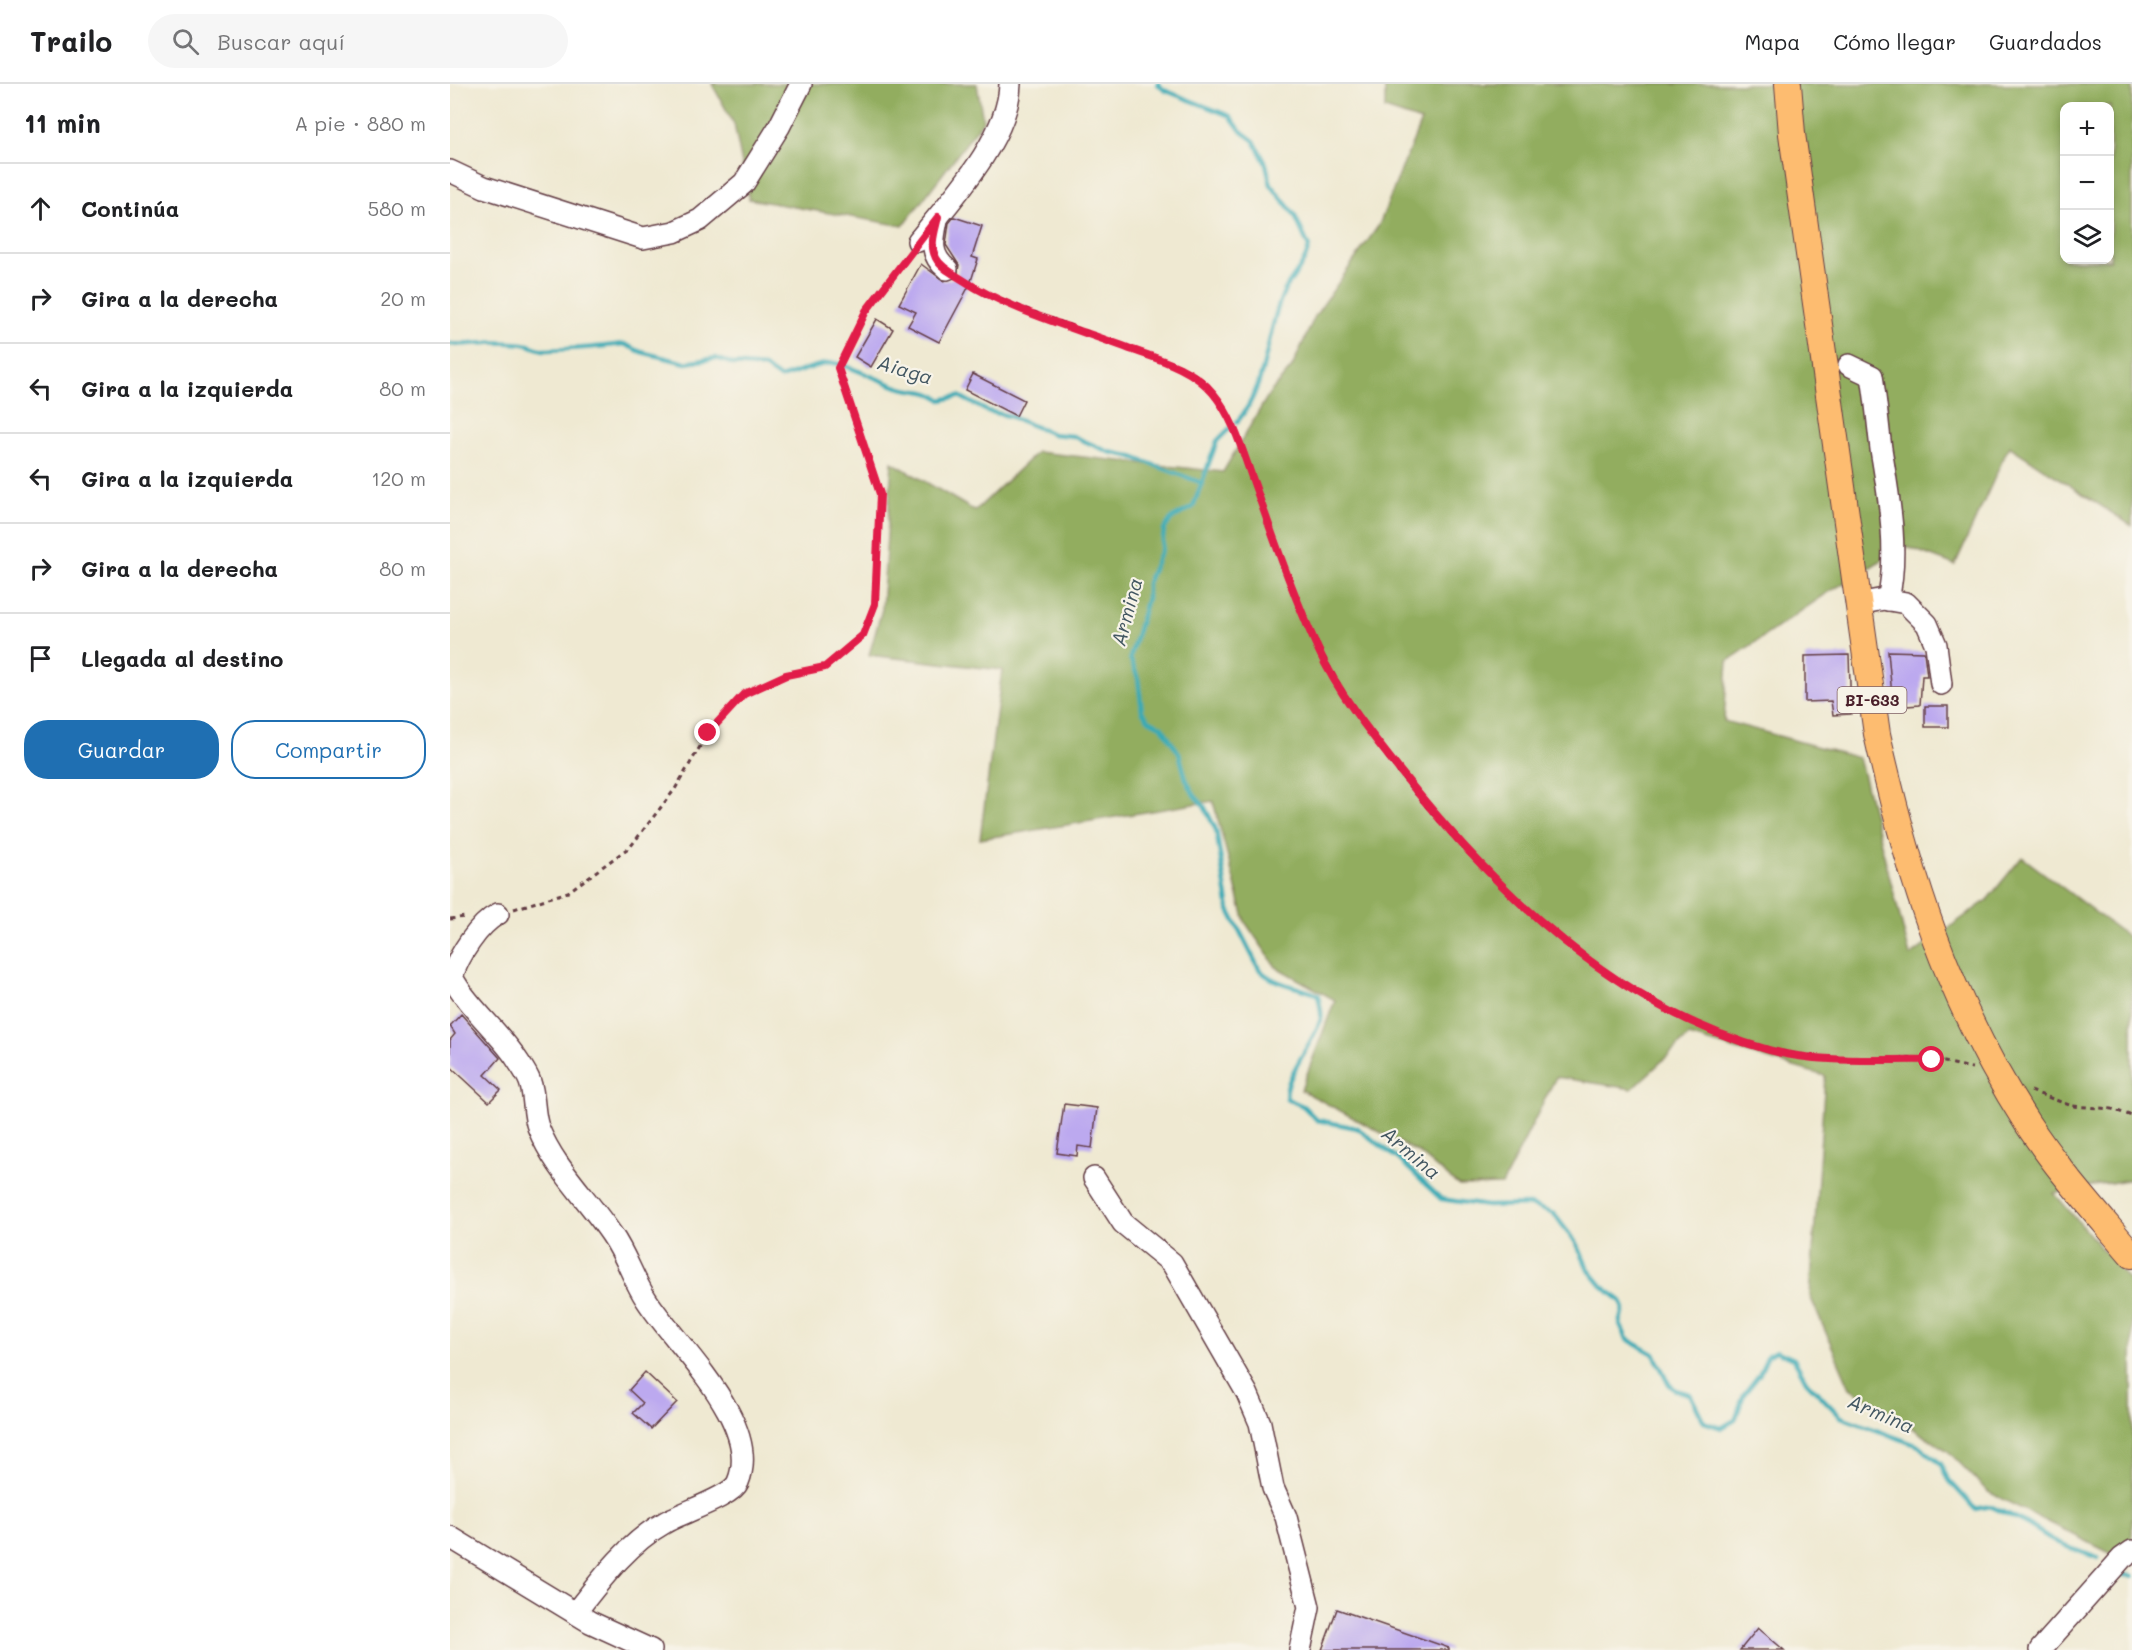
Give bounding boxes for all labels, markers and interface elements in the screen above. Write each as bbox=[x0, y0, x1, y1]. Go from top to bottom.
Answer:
search box bbox=[148, 14, 568, 68]
text: Trailo bbox=[30, 23, 112, 59]
icon: search bbox=[169, 25, 202, 58]
text: Buscar aquí bbox=[217, 27, 345, 56]
text: Mapa bbox=[1744, 28, 1800, 55]
text: Cómo llegar bbox=[1833, 28, 1956, 55]
text: Guardados bbox=[1989, 28, 2102, 55]
map controls bbox=[2060, 102, 2114, 264]
button: + bbox=[2060, 102, 2114, 156]
text: 11 min bbox=[24, 106, 101, 140]
text: A pie · 880 m bbox=[295, 110, 426, 136]
button: − bbox=[2060, 156, 2114, 210]
icon: ahead bbox=[24, 192, 57, 225]
text: Continúa bbox=[81, 194, 179, 223]
text: 580 m bbox=[368, 195, 426, 221]
button: layers bbox=[2060, 210, 2114, 264]
icon: right bbox=[24, 282, 57, 315]
text: Gira a la derecha bbox=[81, 284, 278, 313]
text: 20 m bbox=[380, 285, 426, 311]
water label: Aiaga bbox=[874, 348, 936, 390]
icon: left bbox=[24, 372, 57, 405]
text: Gira a la izquierda bbox=[81, 374, 293, 403]
text: 80 m bbox=[379, 375, 426, 401]
icon: left bbox=[24, 462, 57, 495]
text: Gira a la izquierda bbox=[81, 464, 293, 493]
text: 120 m bbox=[371, 465, 426, 491]
icon: right bbox=[24, 552, 57, 585]
text: Gira a la derecha bbox=[81, 554, 278, 583]
text: 80 m bbox=[379, 555, 426, 581]
water label: Armina bbox=[1104, 575, 1148, 649]
icon: arrive bbox=[24, 642, 57, 675]
text: Llegada al destino bbox=[81, 644, 283, 673]
road number: BI-633 bbox=[1838, 687, 1906, 713]
route end bbox=[694, 719, 720, 745]
button: Guardar bbox=[24, 720, 219, 779]
button: Compartir bbox=[231, 720, 426, 779]
route start bbox=[1918, 1046, 1944, 1072]
water label: Armina bbox=[1377, 1120, 1447, 1185]
water label: Armina bbox=[1844, 1388, 1918, 1439]

